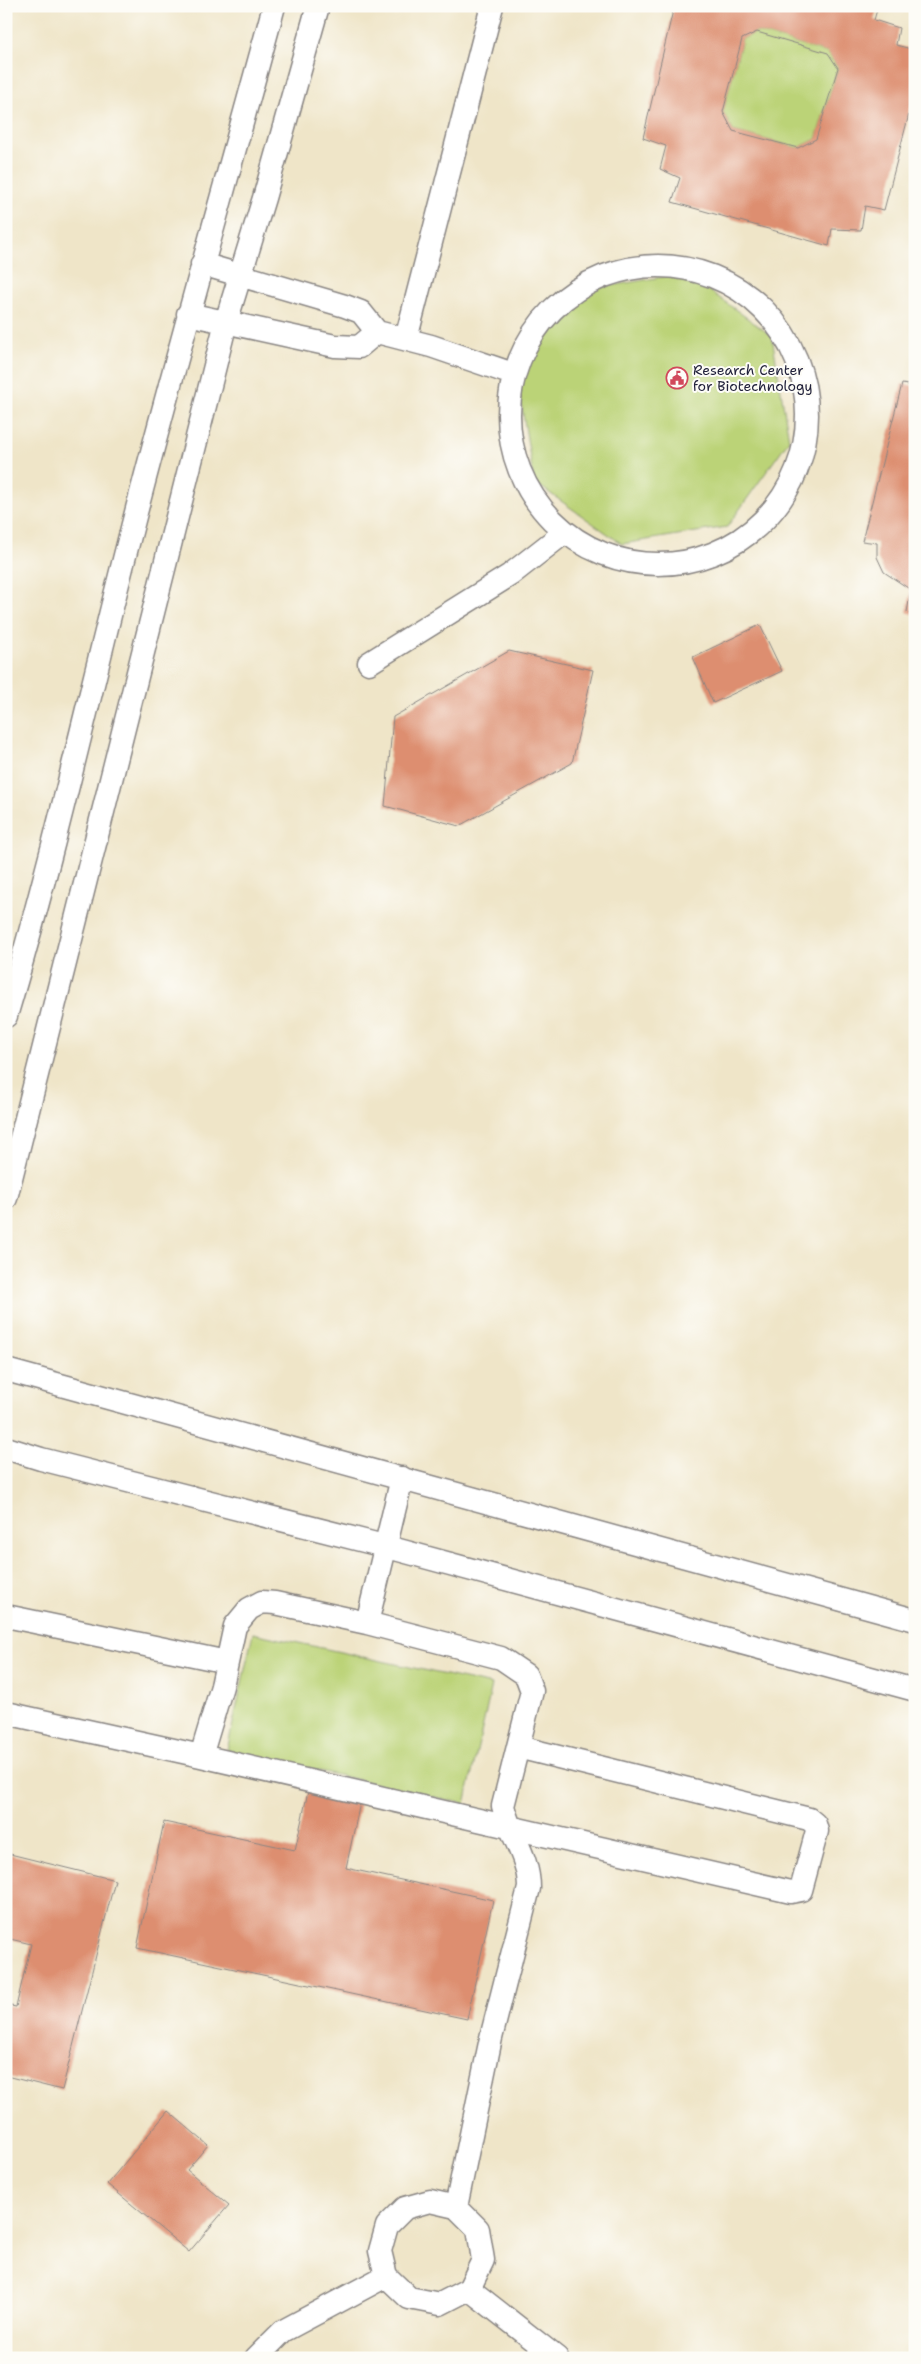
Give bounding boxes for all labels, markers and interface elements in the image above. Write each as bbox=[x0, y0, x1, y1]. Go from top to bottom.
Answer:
place label: Research Center for Biotechnology bbox=[693, 361, 813, 395]
public building icon: Research Center for Biotechnology bbox=[665, 366, 689, 390]

